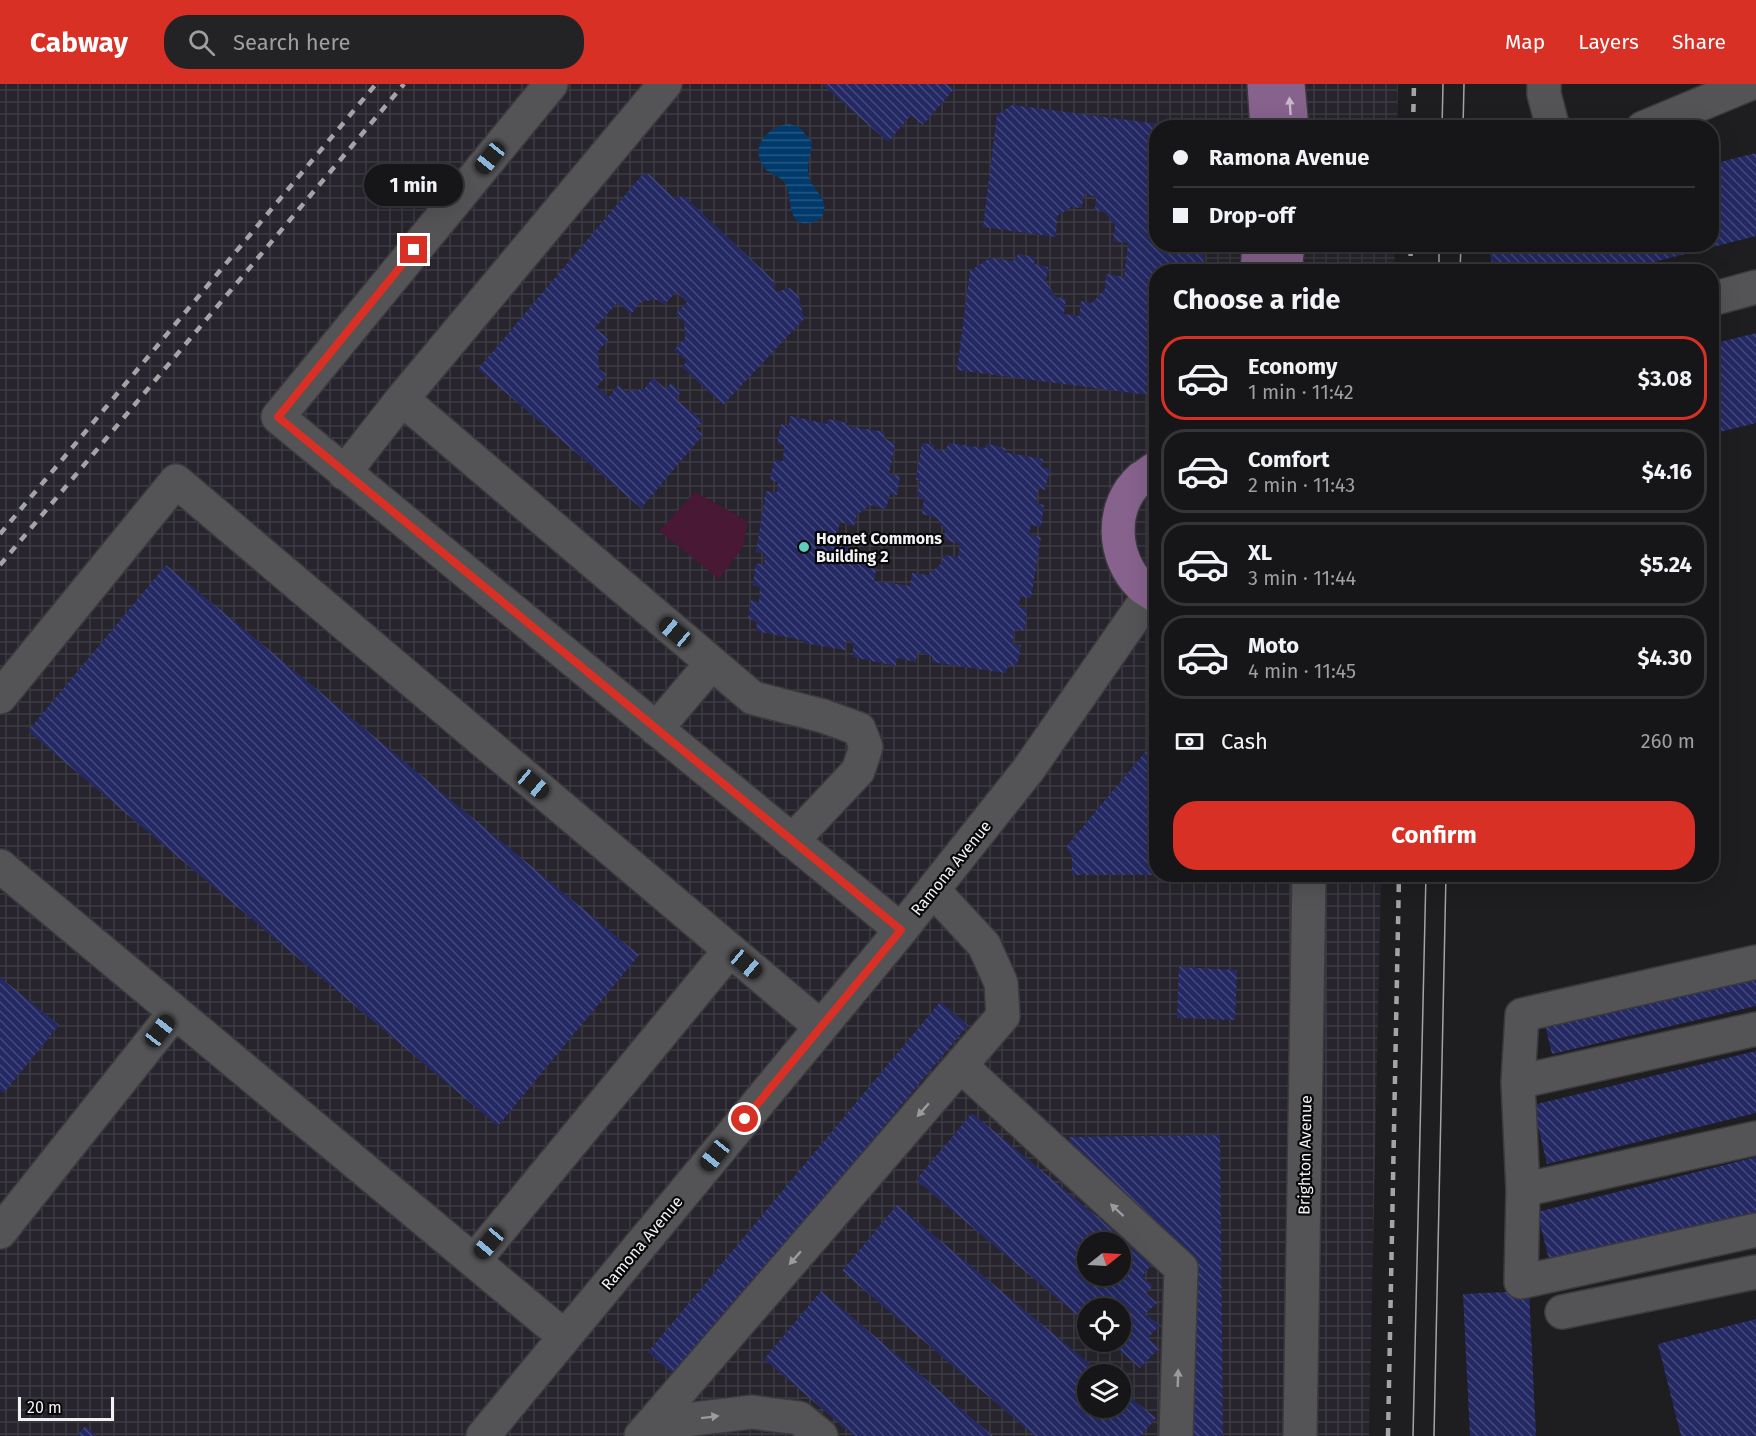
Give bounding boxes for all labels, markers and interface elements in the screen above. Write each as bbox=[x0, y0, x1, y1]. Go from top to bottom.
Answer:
search box bbox=[164, 15, 584, 69]
text: Cabway bbox=[30, 26, 128, 59]
icon: search bbox=[185, 26, 218, 59]
text: Search here bbox=[233, 29, 350, 56]
text: Map bbox=[1505, 29, 1545, 55]
text: Layers bbox=[1578, 29, 1639, 55]
text: Share bbox=[1672, 29, 1726, 55]
one-way arrow bbox=[1285, 96, 1295, 115]
car bbox=[472, 138, 508, 178]
text: Ramona Avenue bbox=[1209, 144, 1369, 171]
callout: 1 min bbox=[364, 163, 464, 205]
text: 1 min bbox=[389, 173, 438, 197]
text: Drop-off bbox=[1209, 202, 1295, 229]
route end bbox=[400, 236, 427, 263]
text: Choose a ride bbox=[1173, 284, 1340, 316]
icon: car bbox=[1176, 351, 1230, 405]
text: Economy bbox=[1248, 353, 1337, 380]
text: $3.08 bbox=[1638, 365, 1692, 392]
text: 1 min · 11:42 bbox=[1248, 380, 1354, 404]
icon: car bbox=[1176, 444, 1230, 498]
text: Comfort bbox=[1248, 446, 1329, 473]
text: $4.16 bbox=[1642, 458, 1692, 485]
text: 2 min · 11:43 bbox=[1248, 473, 1355, 497]
place label: Hornet Commons Building 2 bbox=[816, 529, 942, 566]
icon: car bbox=[1176, 537, 1230, 591]
text: XL bbox=[1248, 539, 1272, 566]
marker: Hornet Commons Building 2 bbox=[797, 540, 811, 554]
text: $5.24 bbox=[1640, 551, 1692, 578]
text: 3 min · 11:44 bbox=[1248, 566, 1356, 590]
car bbox=[655, 614, 695, 650]
icon: car bbox=[1176, 630, 1230, 684]
text: Moto bbox=[1248, 632, 1299, 659]
text: $4.30 bbox=[1638, 644, 1692, 671]
text: 4 min · 11:45 bbox=[1248, 659, 1356, 683]
icon: cash bbox=[1173, 725, 1206, 758]
text: Cash bbox=[1221, 728, 1268, 755]
text: 260 m bbox=[1641, 729, 1695, 753]
car bbox=[513, 766, 553, 802]
button: Confirm bbox=[1173, 801, 1695, 870]
street label: Ramona Avenue bbox=[907, 817, 995, 919]
car bbox=[726, 946, 766, 982]
car bbox=[142, 1011, 178, 1051]
street label: Brighton Avenue bbox=[1294, 1095, 1316, 1215]
one-way arrow bbox=[917, 1102, 930, 1117]
route start bbox=[731, 1105, 758, 1132]
car bbox=[697, 1135, 733, 1175]
street label: Ramona Avenue bbox=[597, 1192, 687, 1294]
one-way arrow bbox=[1110, 1203, 1125, 1217]
car bbox=[471, 1223, 507, 1263]
north arrow bbox=[1077, 1232, 1131, 1286]
map controls bbox=[1077, 1232, 1131, 1418]
one-way arrow bbox=[789, 1250, 802, 1265]
button: locate bbox=[1077, 1298, 1131, 1352]
button: layers bbox=[1077, 1364, 1131, 1418]
one-way arrow bbox=[1173, 1368, 1182, 1387]
scale bar bbox=[18, 1394, 114, 1422]
text: 20 m bbox=[27, 1398, 62, 1417]
one-way arrow bbox=[701, 1412, 720, 1422]

